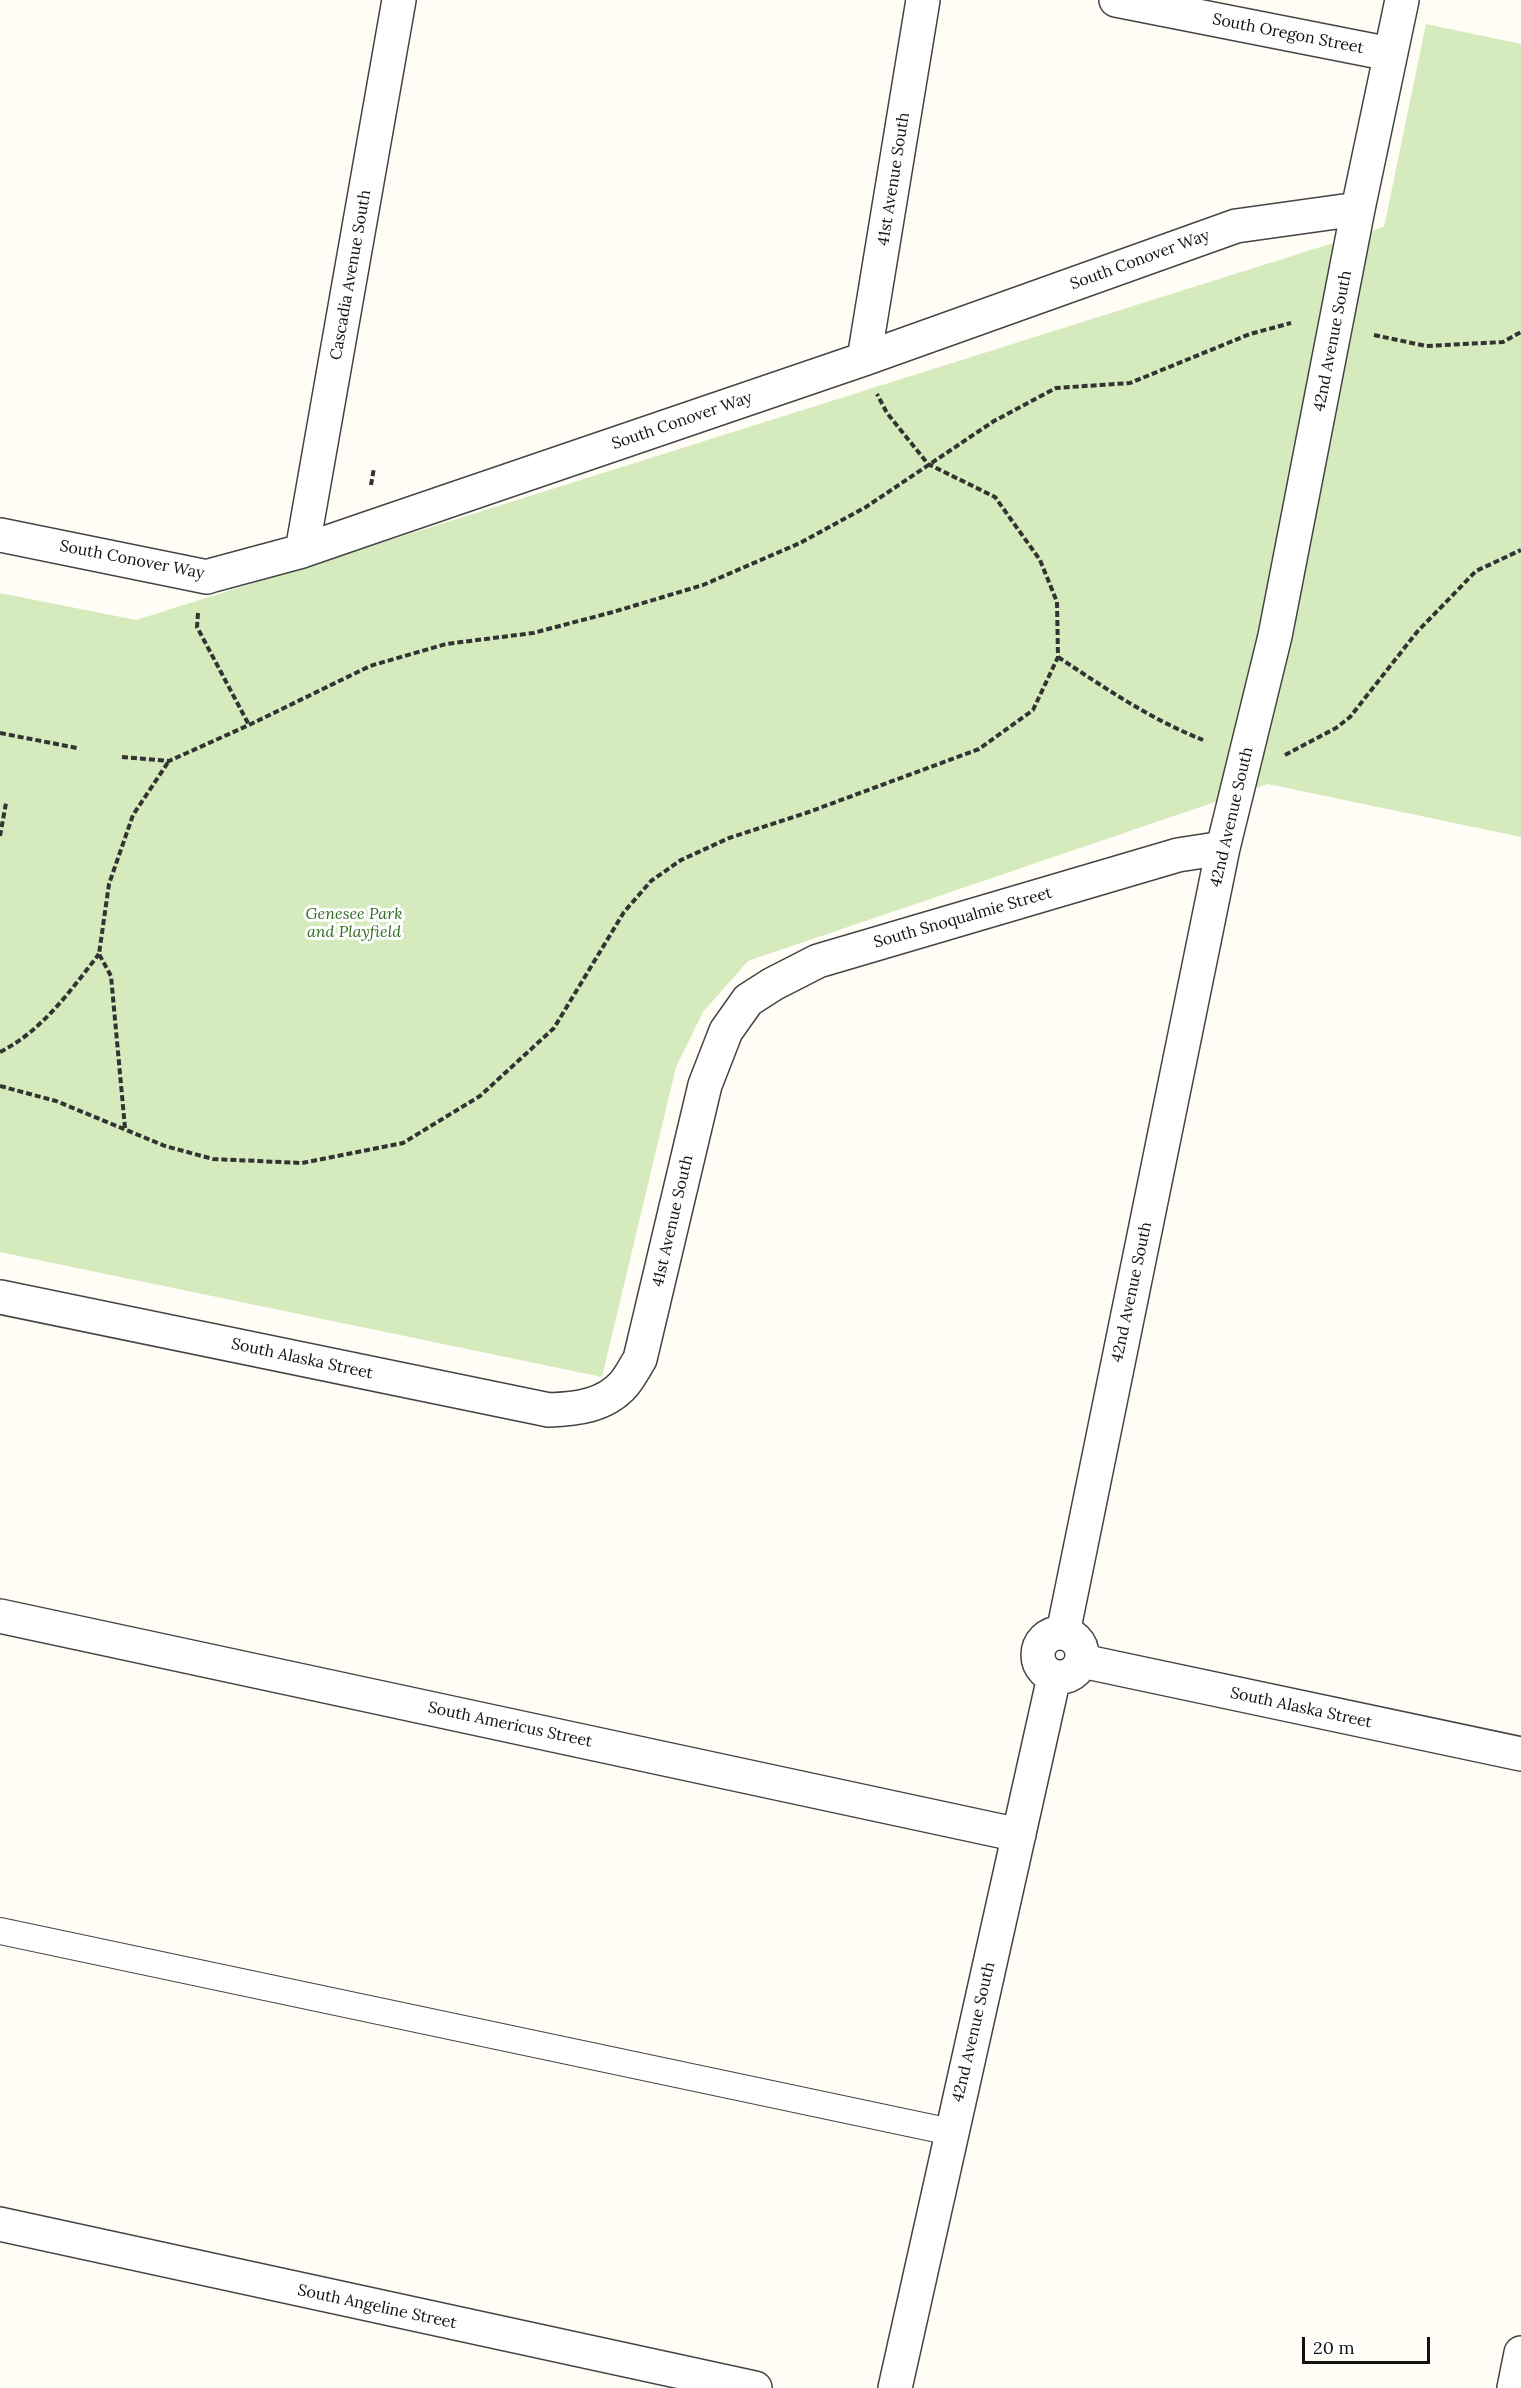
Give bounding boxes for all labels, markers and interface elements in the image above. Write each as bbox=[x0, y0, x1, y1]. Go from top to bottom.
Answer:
street label: South Oregon Street bbox=[1211, 10, 1365, 58]
street label: 41st Avenue South bbox=[874, 111, 914, 247]
street label: Cascadia Avenue South bbox=[327, 188, 375, 362]
street label: South Conover Way bbox=[1068, 226, 1212, 294]
street label: 42nd Avenue South bbox=[1310, 269, 1356, 413]
street label: South Conover Way bbox=[609, 388, 755, 454]
street label: South Conover Way bbox=[58, 537, 206, 583]
street label: 42nd Avenue South bbox=[1207, 745, 1257, 889]
street label: South Snoqualmie Street bbox=[872, 883, 1054, 953]
park label: Genesee Park and Playfield bbox=[305, 904, 403, 942]
street label: 41st Avenue South bbox=[649, 1153, 697, 1289]
street label: 42nd Avenue South bbox=[1108, 1220, 1156, 1364]
street label: South Alaska Street bbox=[229, 1335, 375, 1383]
street label: South Alaska Street bbox=[1228, 1684, 1374, 1732]
street label: South Americus Street bbox=[426, 1698, 594, 1752]
street label: 42nd Avenue South bbox=[949, 1960, 999, 2104]
street label: South Angeline Street bbox=[296, 2281, 458, 2333]
scale bar bbox=[1305, 2325, 1432, 2363]
text: 20 m bbox=[1313, 2336, 1355, 2359]

